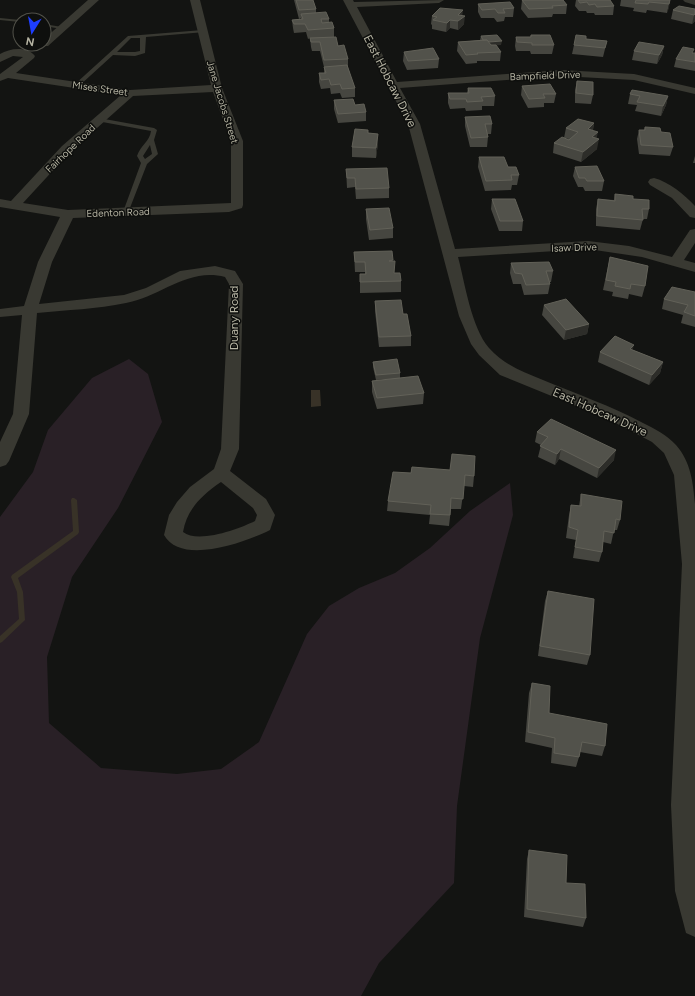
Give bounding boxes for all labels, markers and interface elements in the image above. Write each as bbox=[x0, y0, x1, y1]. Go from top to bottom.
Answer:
north arrow bbox=[12, 12, 52, 52]
street label: East Hobcaw Drive bbox=[361, 32, 420, 130]
text: N bbox=[25, 34, 36, 49]
street label: Jane Jacobs Street bbox=[204, 59, 241, 145]
street label: Bampfield Drive bbox=[509, 68, 581, 83]
street label: Mises Street bbox=[71, 78, 129, 99]
street label: Fairhope Road bbox=[43, 121, 98, 175]
street label: Edenton Road bbox=[86, 205, 150, 220]
street label: Isaw Drive bbox=[551, 240, 598, 255]
street label: Duany Road bbox=[227, 286, 241, 350]
street label: East Hobcaw Drive bbox=[551, 385, 650, 439]

